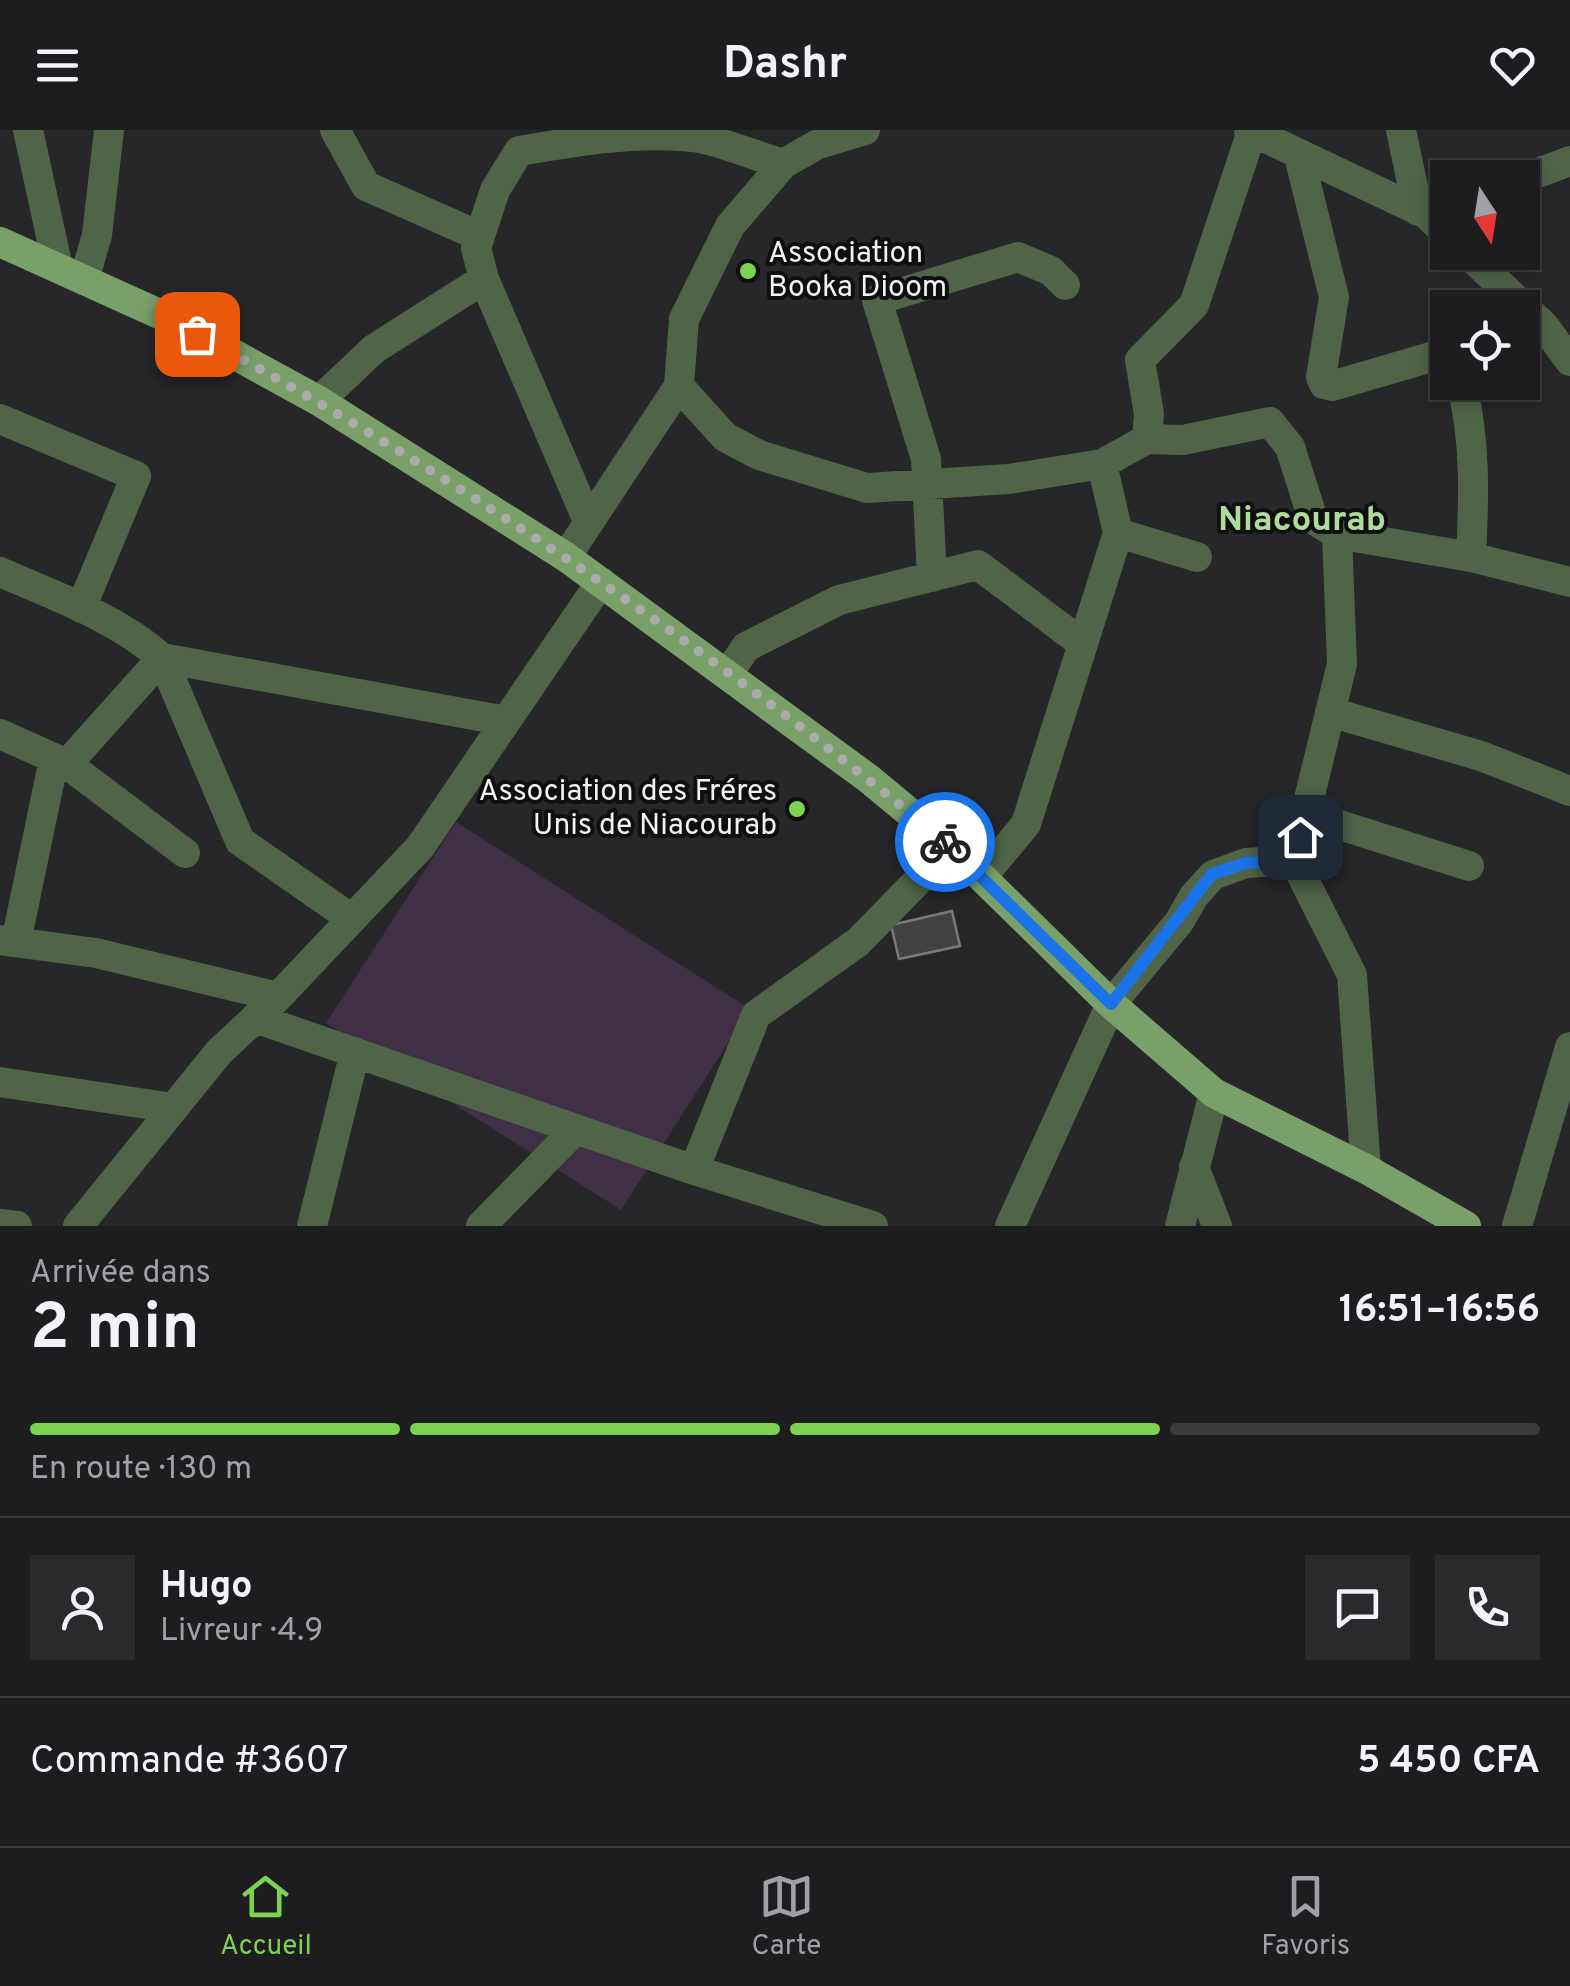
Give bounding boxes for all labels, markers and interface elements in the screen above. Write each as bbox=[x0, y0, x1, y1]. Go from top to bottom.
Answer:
text: Dashr bbox=[723, 37, 847, 94]
icon: menu bbox=[30, 38, 85, 93]
icon: heart bbox=[1485, 38, 1540, 93]
north arrow bbox=[1430, 160, 1540, 270]
map controls bbox=[1430, 160, 1540, 400]
place label: Association Booka Dioom bbox=[768, 236, 947, 307]
marker: Association Booka Dioom bbox=[737, 260, 759, 282]
button: locate bbox=[1430, 290, 1540, 400]
pin bbox=[155, 292, 240, 377]
icon: bag bbox=[170, 307, 225, 362]
district label: Niacourab bbox=[1218, 499, 1386, 543]
place label: Association des Fréres Unis de Niacourab bbox=[479, 774, 777, 845]
courier bbox=[895, 792, 995, 892]
pin bbox=[1258, 795, 1343, 880]
marker: Association des Fréres Unis de Niacourab bbox=[786, 798, 808, 820]
icon: home bbox=[1273, 810, 1328, 865]
icon: bike bbox=[918, 815, 973, 870]
text: Arrivée dans bbox=[30, 1254, 211, 1294]
text: 16:51–16:56 bbox=[1339, 1287, 1540, 1336]
text: 2 min bbox=[30, 1290, 200, 1372]
text: En route · 130 m bbox=[30, 1450, 252, 1490]
button: person bbox=[30, 1555, 135, 1660]
button: chat bbox=[1305, 1555, 1410, 1660]
button: phone bbox=[1435, 1555, 1540, 1660]
text: Hugo bbox=[160, 1563, 253, 1612]
text: Livreur · 4.9 bbox=[160, 1612, 323, 1652]
text: Commande #3607 bbox=[30, 1738, 349, 1787]
text: 5 450 CFA bbox=[1357, 1738, 1540, 1787]
tab: Accueil bbox=[220, 1869, 312, 1965]
tab: Carte bbox=[752, 1869, 821, 1965]
tab: Favoris bbox=[1261, 1869, 1350, 1965]

